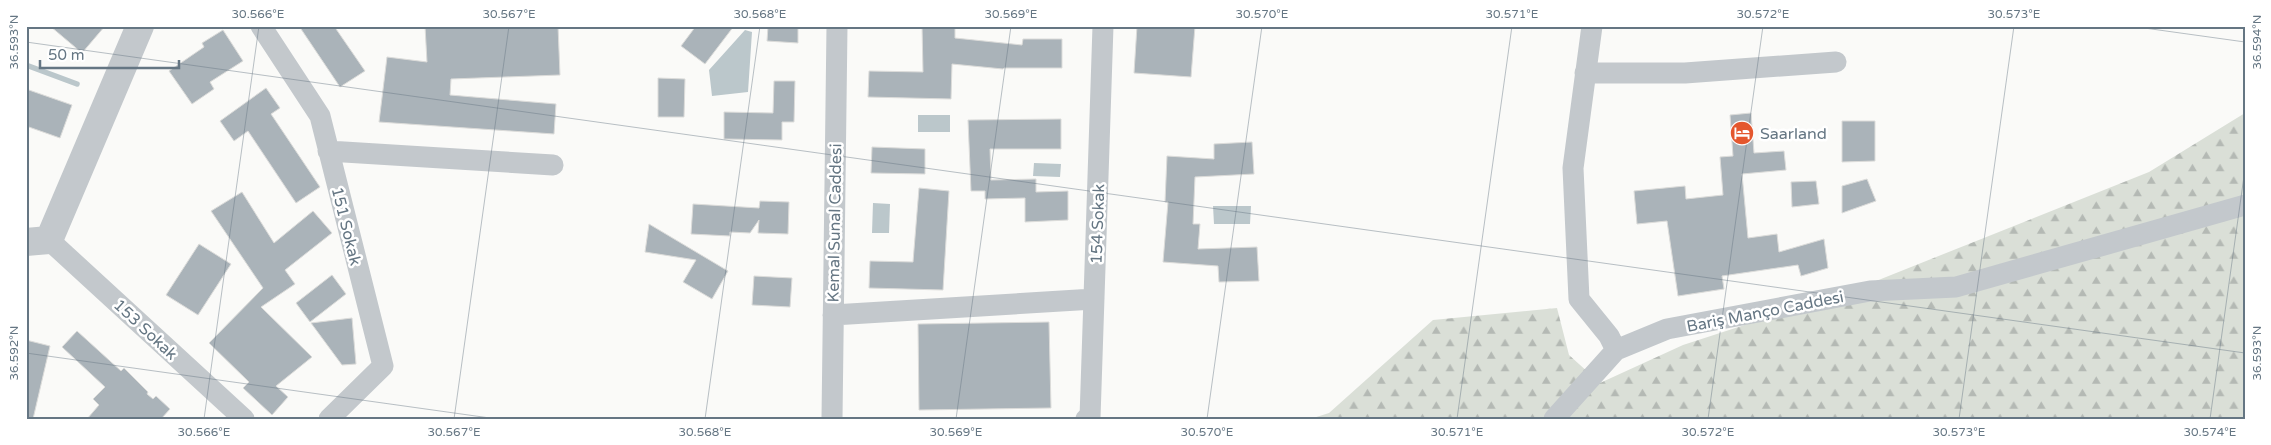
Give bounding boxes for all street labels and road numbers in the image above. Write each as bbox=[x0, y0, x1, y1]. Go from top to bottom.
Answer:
street label: Kemal Sunal Caddesi bbox=[824, 143, 846, 303]
street label: 154 Sokak bbox=[1087, 183, 1109, 264]
street label: 151 Sokak bbox=[327, 185, 365, 268]
street label: Bariş Manço Caddesi bbox=[1685, 287, 1845, 337]
street label: 153 Sokak bbox=[109, 295, 182, 365]

